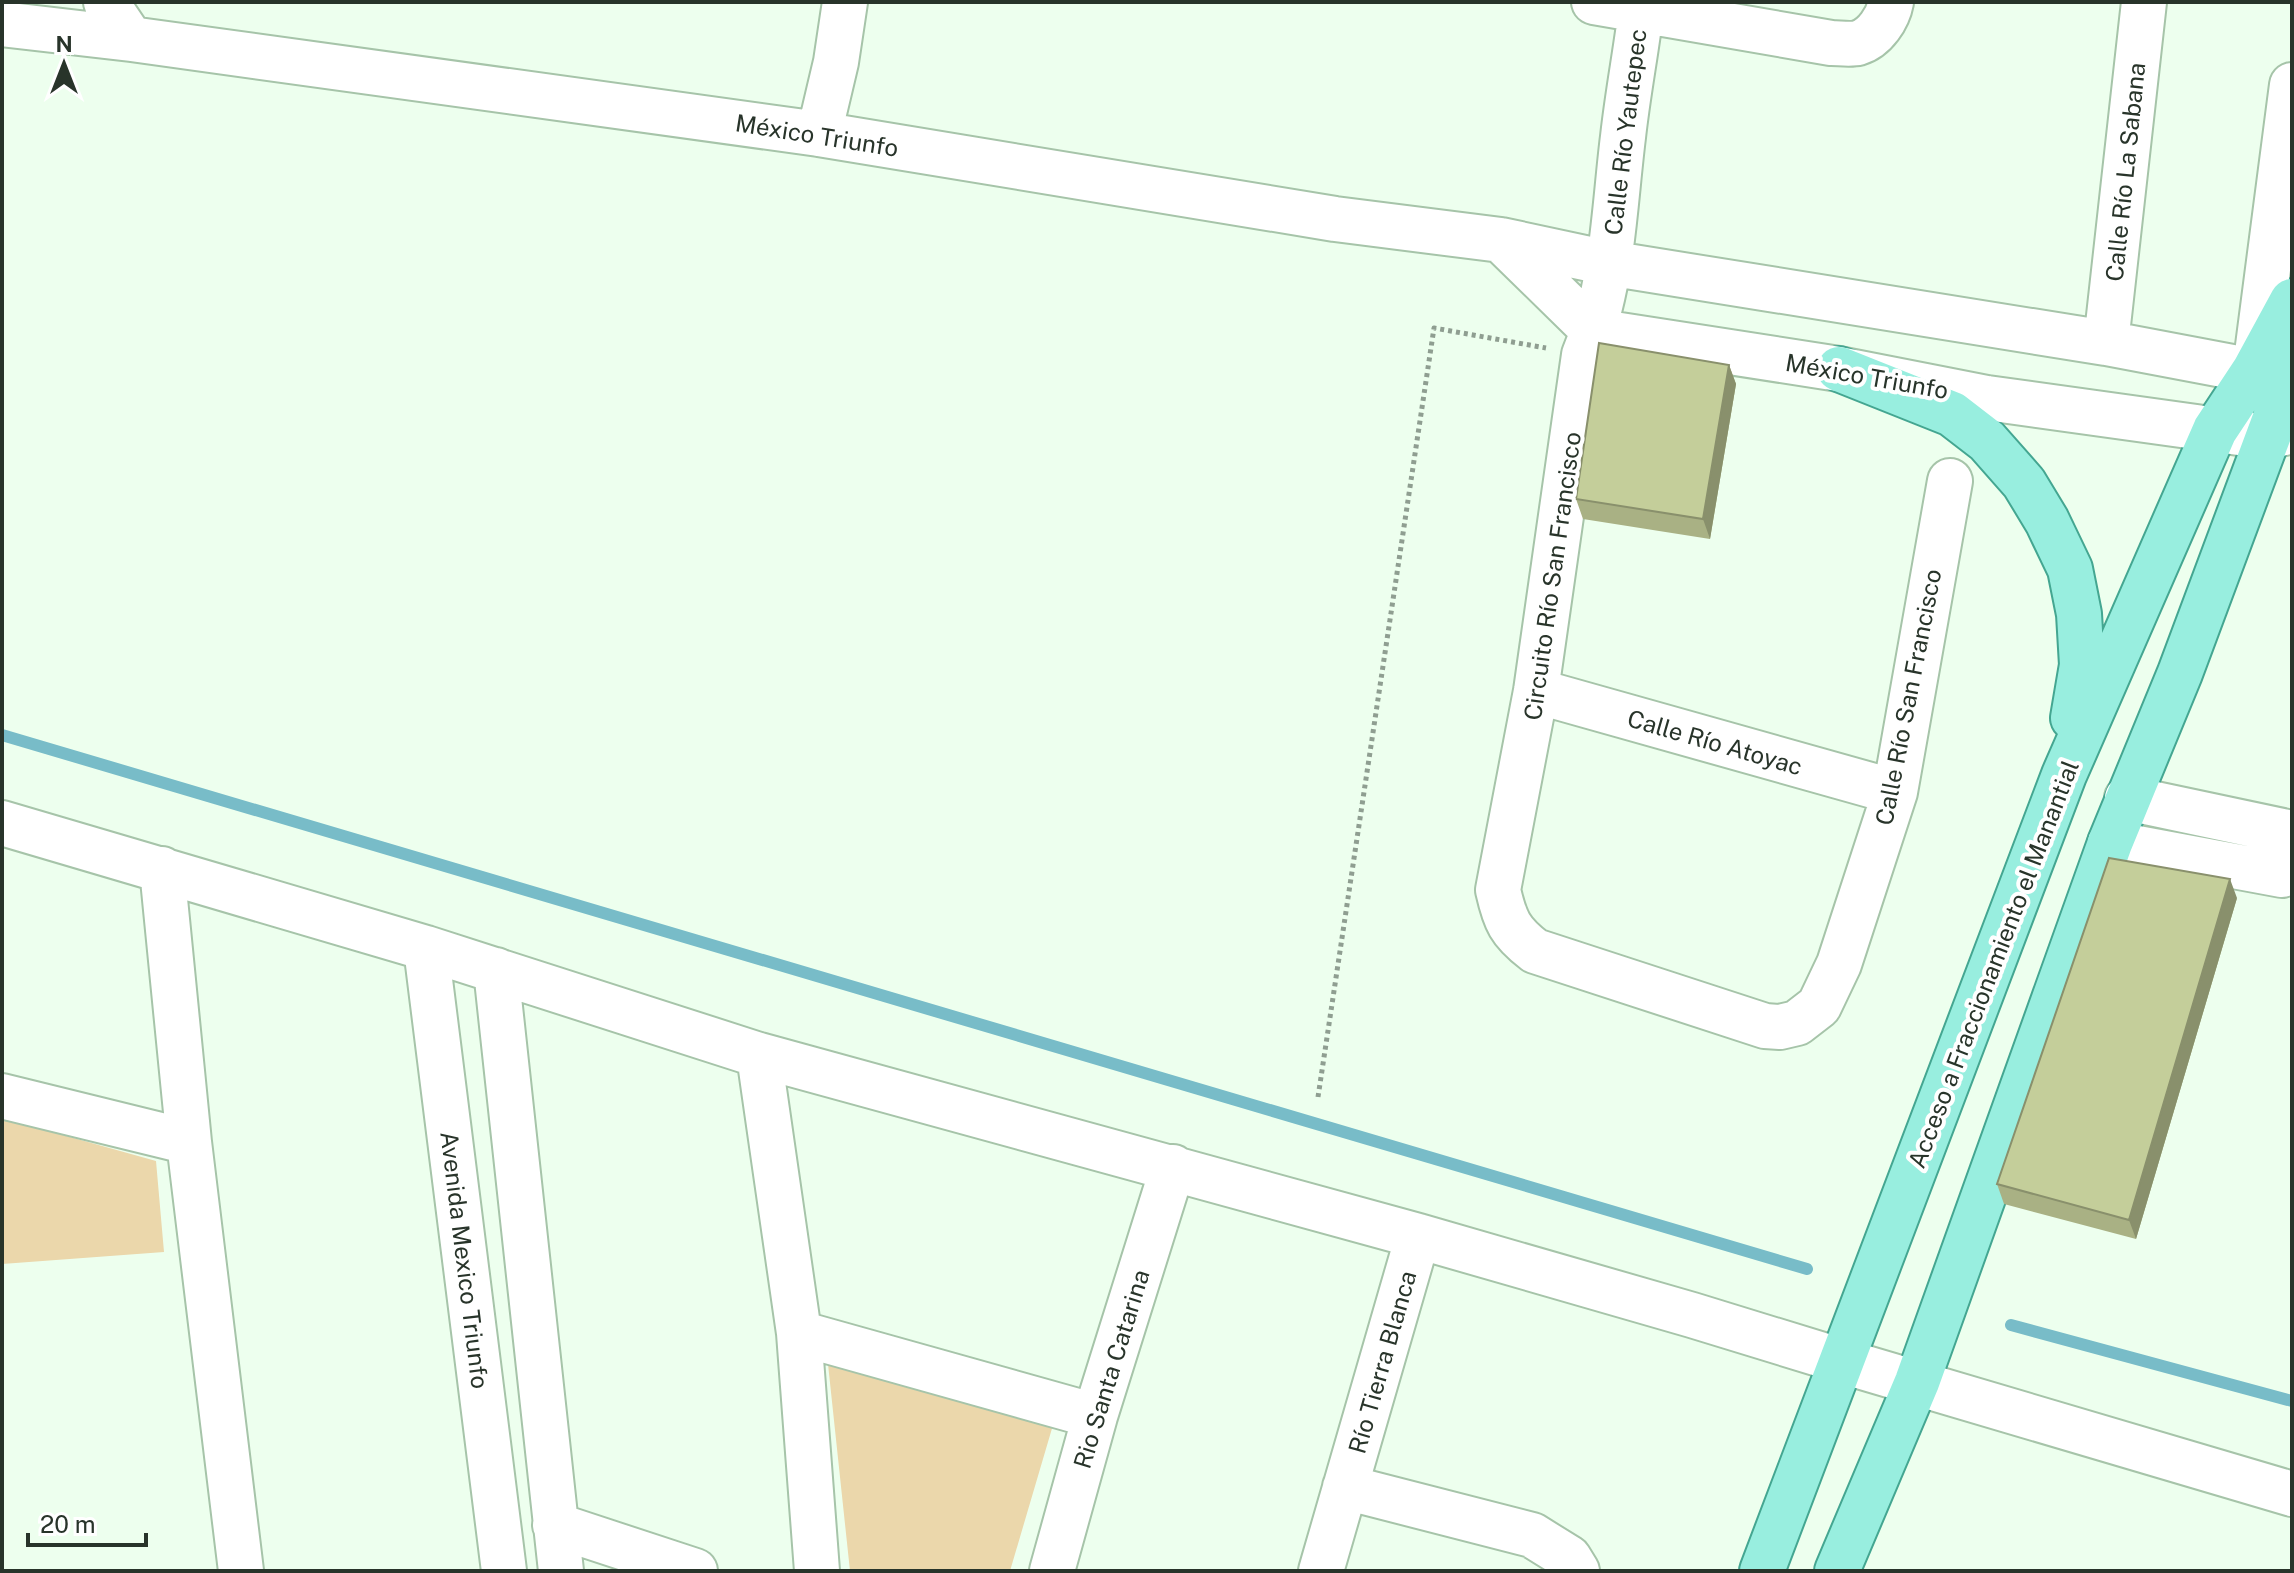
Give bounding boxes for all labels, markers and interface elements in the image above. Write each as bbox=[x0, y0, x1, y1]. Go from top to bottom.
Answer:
north arrow bbox=[24, 24, 104, 104]
street label: Calle Río Yautepec bbox=[1598, 27, 1652, 237]
text: N bbox=[55, 31, 73, 57]
street label: Calle Río La Sabana bbox=[2100, 61, 2150, 283]
street label: México Triunfo bbox=[733, 108, 901, 162]
street label: México Triunfo bbox=[1783, 348, 1951, 404]
street label: Circuito Río San Francisco bbox=[1518, 430, 1586, 722]
street label: Calle Río San Francisco bbox=[1869, 567, 1947, 827]
street label: Calle Río Atoyac bbox=[1624, 704, 1806, 780]
street label: Acceso a Fraccionamiento el Manantial bbox=[1902, 756, 2084, 1172]
street label: Avenida Mexico Triunfo bbox=[435, 1130, 495, 1390]
street label: Rio Santa Catarina bbox=[1067, 1266, 1155, 1472]
street label: Río Tierra Blanca bbox=[1343, 1267, 1421, 1457]
scale bar bbox=[28, 1497, 146, 1547]
text: 20 m bbox=[40, 1510, 96, 1538]

